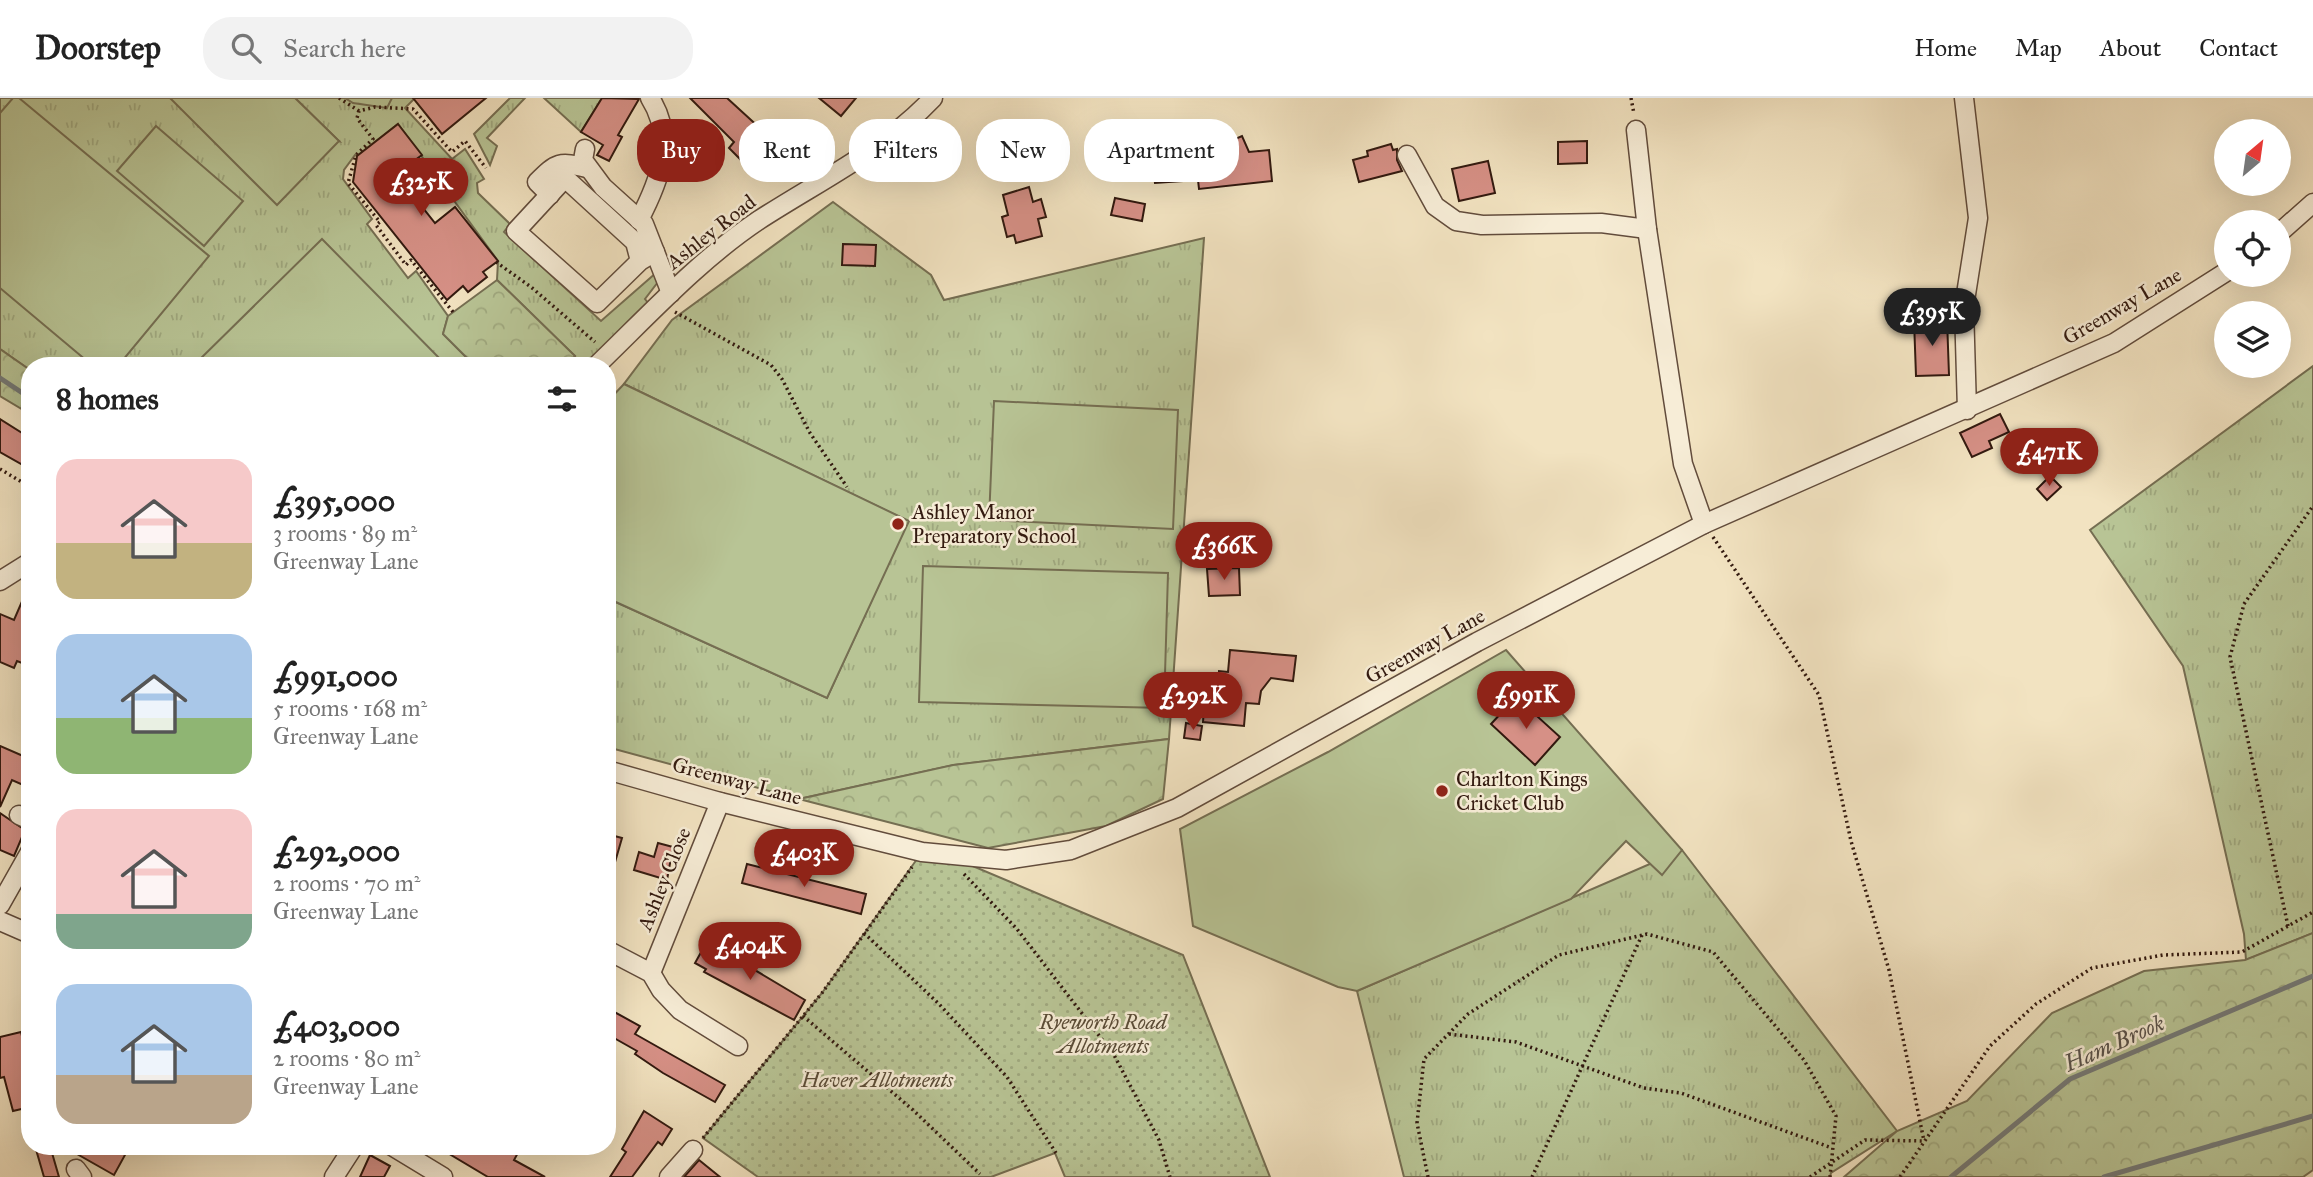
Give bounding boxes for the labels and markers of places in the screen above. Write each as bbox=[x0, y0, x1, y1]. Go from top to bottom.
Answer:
pin: £325K bbox=[372, 158, 470, 218]
pin: £395K bbox=[1883, 288, 1981, 348]
pin: £471K bbox=[2000, 428, 2098, 488]
place label: Ashley Manor Preparatory School bbox=[911, 499, 1077, 549]
marker: Ashley Manor Preparatory School bbox=[890, 516, 906, 532]
pin: £366K bbox=[1175, 522, 1273, 582]
pin: £292K bbox=[1144, 672, 1242, 732]
pin: £991K bbox=[1477, 672, 1575, 731]
place label: Charlton Kings Cricket Club bbox=[1456, 766, 1588, 816]
marker: Charlton Kings Cricket Club bbox=[1434, 783, 1450, 799]
pin: £403K bbox=[755, 830, 853, 889]
pin: £404K bbox=[701, 922, 799, 982]

